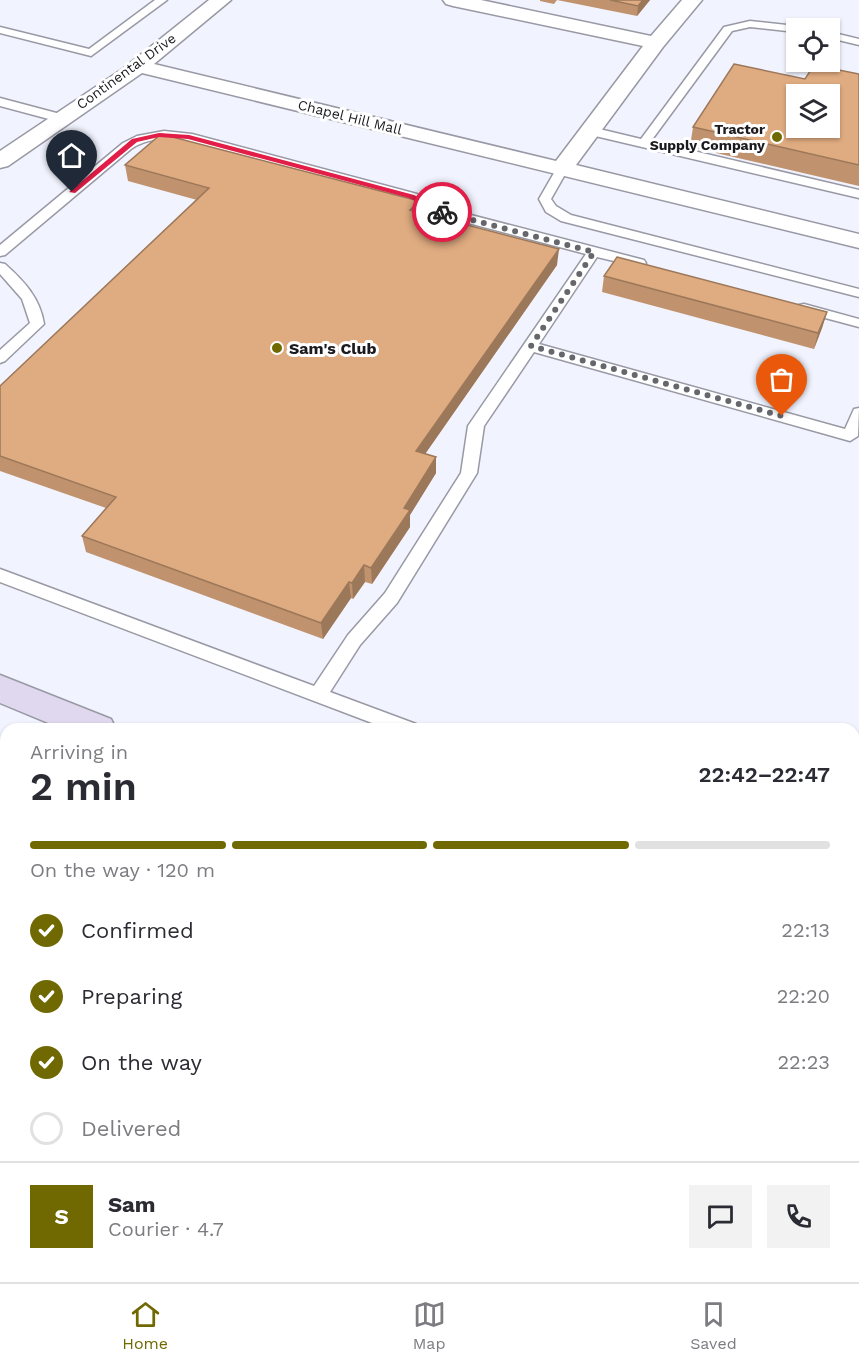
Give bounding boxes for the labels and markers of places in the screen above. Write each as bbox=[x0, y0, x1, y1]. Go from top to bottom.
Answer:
place label: Tractor Supply Company bbox=[650, 121, 765, 153]
pin bbox=[46, 130, 97, 192]
marker: Tractor Supply Company bbox=[770, 130, 784, 144]
place label: Sam's Club bbox=[289, 339, 377, 358]
marker: Sam's Club bbox=[270, 341, 284, 355]
pin bbox=[756, 354, 807, 416]

